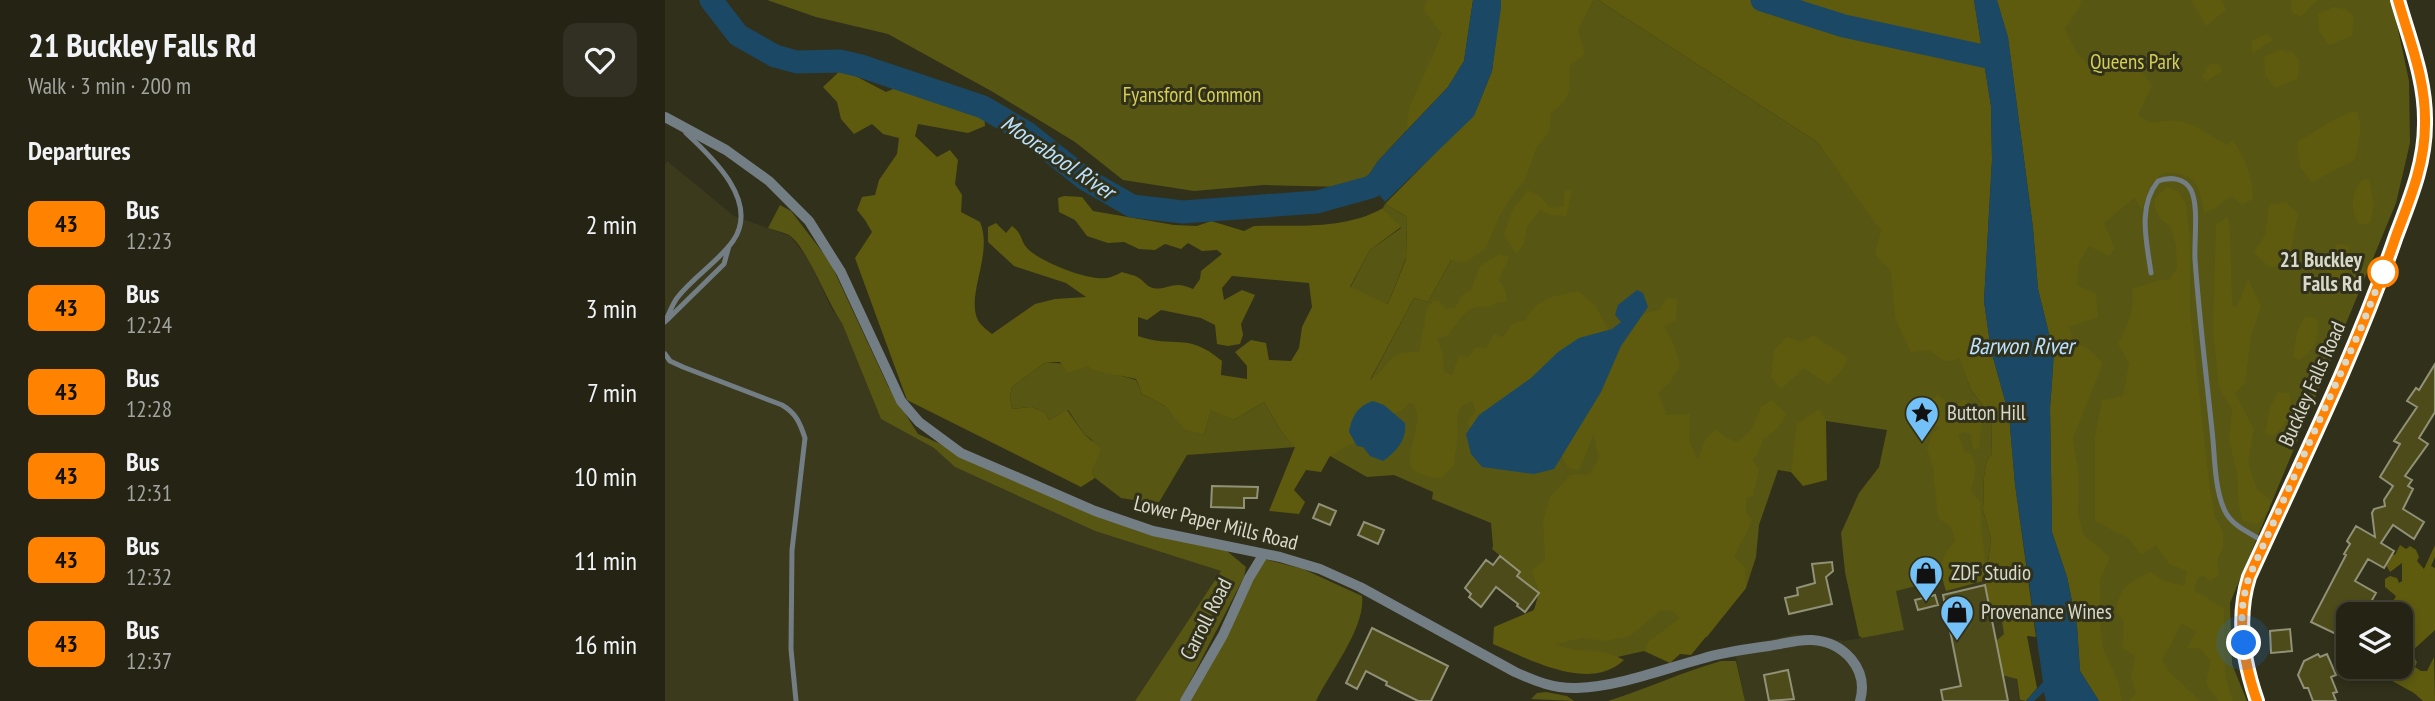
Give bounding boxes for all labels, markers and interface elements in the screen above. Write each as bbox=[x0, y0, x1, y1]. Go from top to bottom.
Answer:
text: 21 Buckley Falls Rd bbox=[28, 23, 256, 66]
button: heart bbox=[563, 23, 637, 97]
park label: Queens Park bbox=[2090, 48, 2180, 75]
text: Walk · 3 min · 200 m bbox=[28, 71, 191, 100]
park label: Fyansford Common bbox=[1123, 81, 1261, 108]
water label: Moorabool River bbox=[996, 108, 1124, 207]
text: Departures bbox=[28, 134, 131, 167]
text: Bus bbox=[126, 193, 159, 226]
text: 43 bbox=[55, 208, 78, 239]
text: 2 min bbox=[586, 208, 637, 241]
text: 12:23 bbox=[126, 226, 172, 255]
place label: 21 Buckley Falls Rd bbox=[2280, 246, 2363, 297]
marker: 21 Buckley Falls Rd bbox=[2368, 257, 2398, 287]
text: Bus bbox=[126, 277, 159, 310]
text: 43 bbox=[55, 292, 78, 323]
text: 3 min bbox=[586, 292, 637, 325]
text: 12:24 bbox=[126, 310, 172, 339]
street label: Buckley Falls Road bbox=[2272, 317, 2351, 450]
water label: Barwon River bbox=[1968, 331, 2077, 360]
text: Bus bbox=[126, 361, 159, 394]
text: 43 bbox=[55, 376, 78, 407]
text: 7 min bbox=[587, 376, 637, 409]
text: 12:28 bbox=[126, 394, 172, 423]
place icon: Button Hill bbox=[1903, 394, 1941, 443]
place label: Button Hill bbox=[1947, 399, 2026, 426]
text: Bus bbox=[126, 445, 159, 478]
text: 43 bbox=[55, 460, 78, 491]
text: 10 min bbox=[574, 460, 637, 493]
text: 12:31 bbox=[126, 478, 172, 507]
street label: Lower Paper Mills Road bbox=[1131, 489, 1301, 556]
text: Bus bbox=[126, 529, 159, 562]
text: 43 bbox=[55, 544, 78, 575]
text: 11 min bbox=[574, 544, 637, 577]
shop icon: ZDF Studio bbox=[1907, 554, 1945, 603]
place label: ZDF Studio bbox=[1951, 559, 2031, 586]
text: 12:32 bbox=[126, 562, 172, 591]
street label: Carroll Road bbox=[1173, 573, 1238, 664]
shop icon: Provenance Wines bbox=[1938, 593, 1976, 642]
place label: Provenance Wines bbox=[1981, 598, 2112, 625]
map controls bbox=[2336, 602, 2413, 679]
button: layers bbox=[2336, 602, 2413, 679]
text: Bus bbox=[126, 613, 159, 646]
your location bbox=[2226, 625, 2261, 660]
text: 43 bbox=[55, 628, 78, 659]
text: 16 min bbox=[574, 628, 637, 661]
text: 12:37 bbox=[126, 646, 172, 675]

